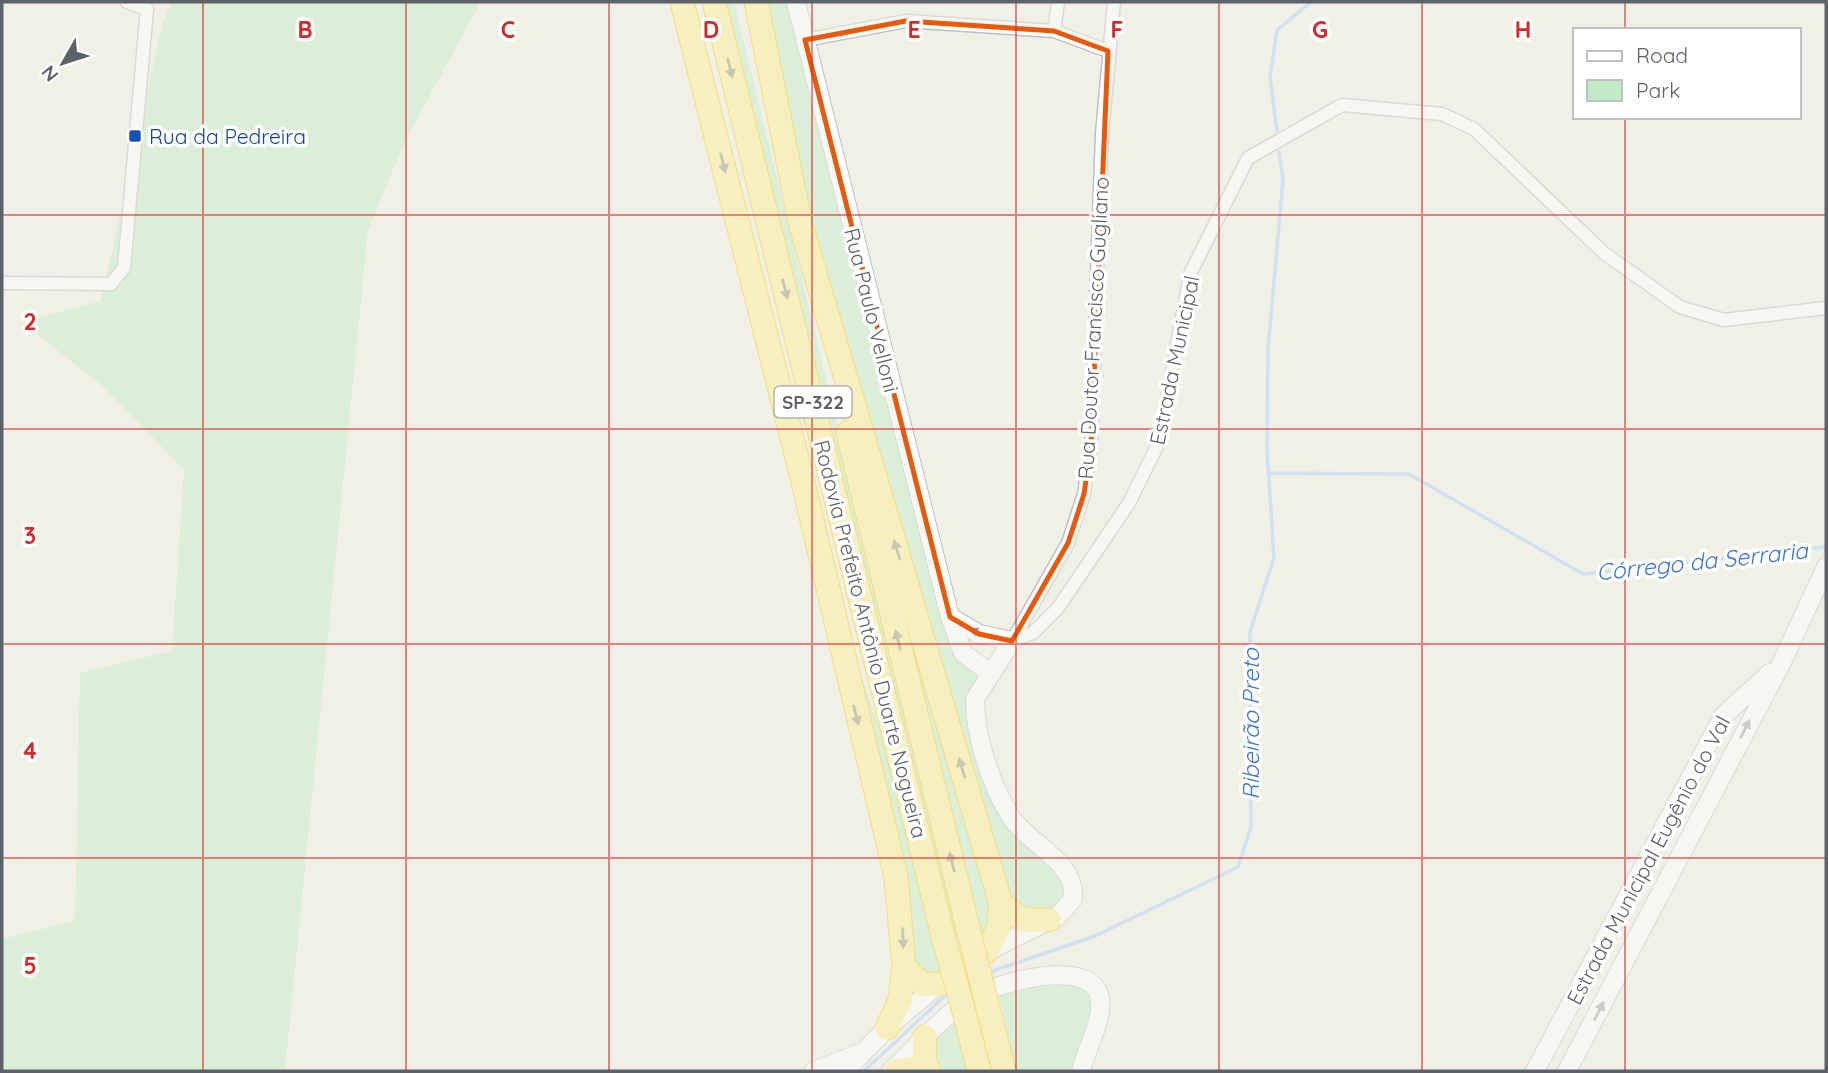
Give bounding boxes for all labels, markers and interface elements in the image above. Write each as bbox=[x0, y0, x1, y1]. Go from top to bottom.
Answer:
text: B bbox=[297, 15, 313, 44]
text: C bbox=[501, 15, 515, 44]
text: D bbox=[703, 15, 719, 44]
text: E bbox=[907, 15, 921, 44]
text: F bbox=[1111, 15, 1123, 44]
text: G bbox=[1312, 15, 1328, 44]
text: H bbox=[1515, 15, 1531, 44]
north arrow bbox=[28, 28, 98, 98]
legend bbox=[1573, 28, 1800, 119]
text: Road bbox=[1636, 42, 1688, 68]
one-way arrow bbox=[725, 57, 736, 79]
text: N bbox=[36, 61, 64, 87]
text: Park bbox=[1636, 77, 1680, 103]
place label: Rua da Pedreira bbox=[149, 123, 306, 149]
marker: Rua da Pedreira bbox=[127, 128, 143, 144]
one-way arrow bbox=[717, 152, 728, 174]
street label: Rua Doutor Francisco Gugliano bbox=[1072, 176, 1114, 480]
street label: Rua Paulo Velloni bbox=[839, 225, 905, 395]
street label: Estrada Municipal bbox=[1143, 273, 1205, 447]
one-way arrow bbox=[780, 278, 791, 300]
text: 2 bbox=[23, 307, 37, 336]
road number: SP-322 bbox=[774, 386, 852, 418]
street label: Rodovia Prefeito Antônio Duarte Nogueira bbox=[809, 437, 933, 841]
text: 3 bbox=[24, 521, 36, 550]
water label: Córrego da Serraria bbox=[1595, 535, 1810, 587]
one-way arrow bbox=[892, 539, 902, 560]
one-way arrow bbox=[968, 627, 989, 638]
one-way arrow bbox=[892, 629, 903, 651]
water label: Ribeirão Preto bbox=[1236, 647, 1265, 800]
one-way arrow bbox=[851, 704, 862, 726]
street label: Estrada Municipal Eugênio do Val bbox=[1561, 711, 1735, 1009]
one-way arrow bbox=[1739, 719, 1750, 739]
text: 4 bbox=[23, 736, 37, 765]
one-way arrow bbox=[957, 757, 967, 778]
one-way arrow bbox=[946, 850, 957, 872]
one-way arrow bbox=[897, 927, 908, 949]
text: 5 bbox=[23, 951, 37, 980]
one-way arrow bbox=[1593, 1001, 1605, 1021]

